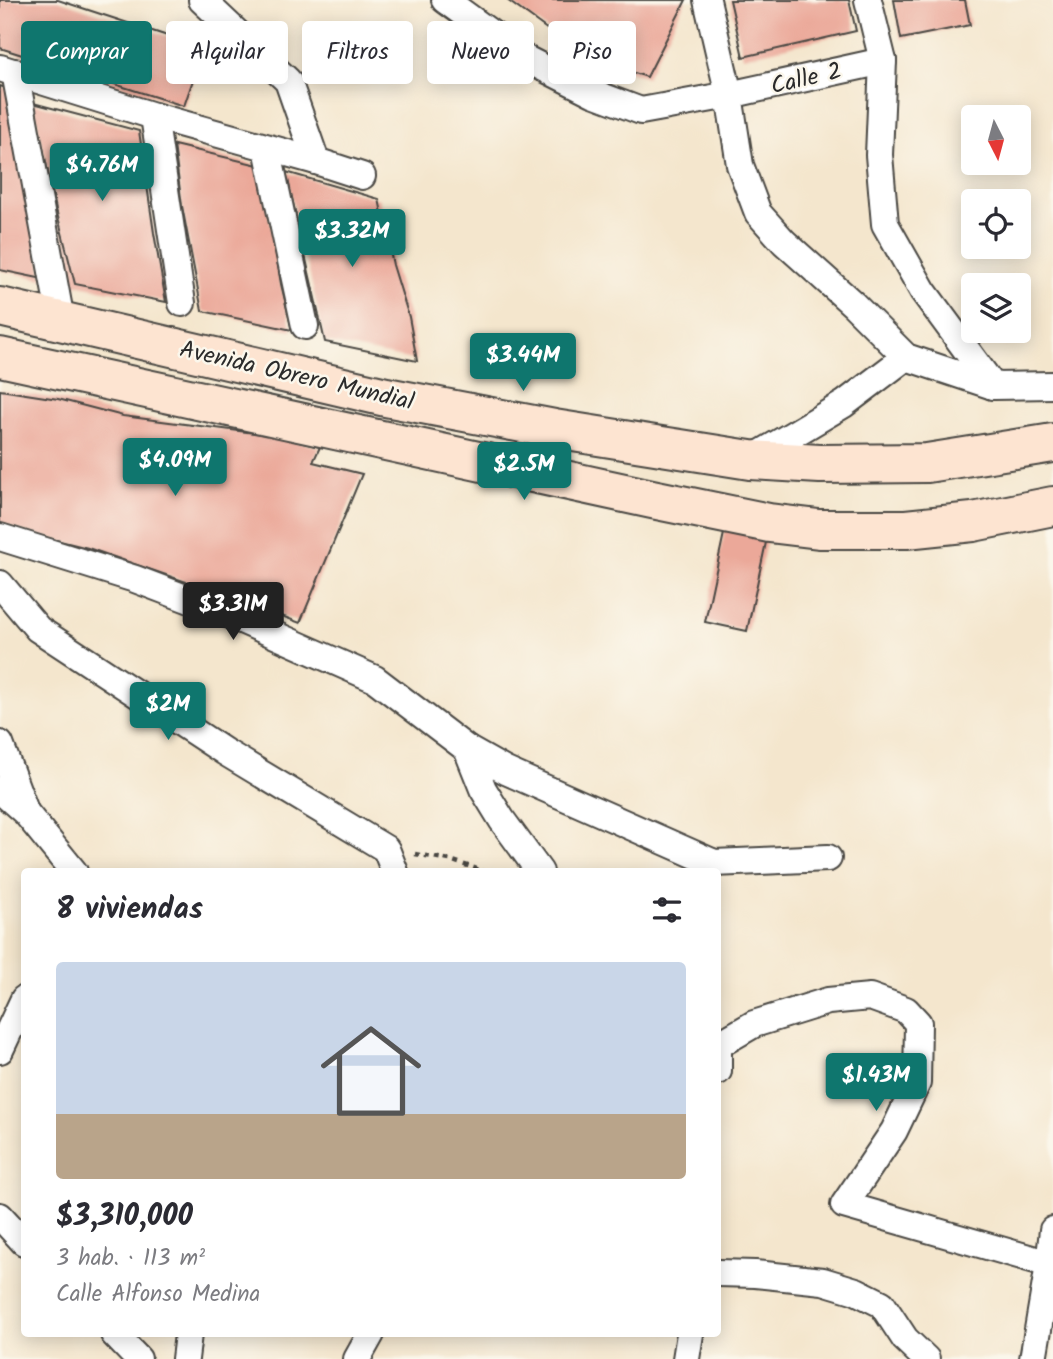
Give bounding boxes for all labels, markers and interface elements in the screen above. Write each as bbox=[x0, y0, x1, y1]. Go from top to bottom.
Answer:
chip: Comprar bbox=[21, 21, 152, 84]
chip: Alquilar bbox=[166, 21, 288, 84]
chip: Filtros bbox=[302, 21, 413, 84]
chip: Nuevo bbox=[427, 21, 534, 84]
chip: Piso bbox=[548, 21, 636, 84]
street label: Calle 2 bbox=[767, 52, 846, 107]
north arrow bbox=[961, 105, 1031, 175]
map controls bbox=[961, 105, 1031, 343]
pin: $4.76M bbox=[45, 144, 159, 203]
text: $4.76M bbox=[66, 148, 138, 184]
button: locate bbox=[961, 189, 1031, 259]
pin: $3.32M bbox=[295, 210, 409, 269]
text: $3.32M bbox=[314, 214, 390, 250]
button: layers bbox=[961, 273, 1031, 343]
street label: Avenida Obrero Mundial bbox=[176, 331, 418, 422]
pin: $3.44M bbox=[466, 334, 580, 393]
text: $3.44M bbox=[486, 338, 560, 374]
pin: $4.09M bbox=[118, 438, 232, 498]
pin: $2.5M bbox=[475, 442, 573, 502]
text: $4.09M bbox=[139, 443, 211, 479]
text: $2.5M bbox=[493, 447, 555, 483]
pin: $3.31M bbox=[176, 582, 290, 642]
text: $3.31M bbox=[199, 587, 267, 623]
pin: $2M bbox=[134, 682, 202, 742]
text: $2M bbox=[146, 687, 190, 723]
text: 8 viviendas bbox=[56, 886, 203, 934]
icon: filters bbox=[648, 891, 686, 929]
icon: home bbox=[308, 1008, 434, 1134]
pin: $1.43M bbox=[819, 1054, 933, 1113]
text: $1.43M bbox=[842, 1058, 910, 1094]
text: $3,310,000 bbox=[56, 1193, 193, 1241]
text: 3 hab. · 113 m² bbox=[56, 1241, 205, 1277]
text: Calle Alfonso Medina bbox=[56, 1277, 260, 1313]

